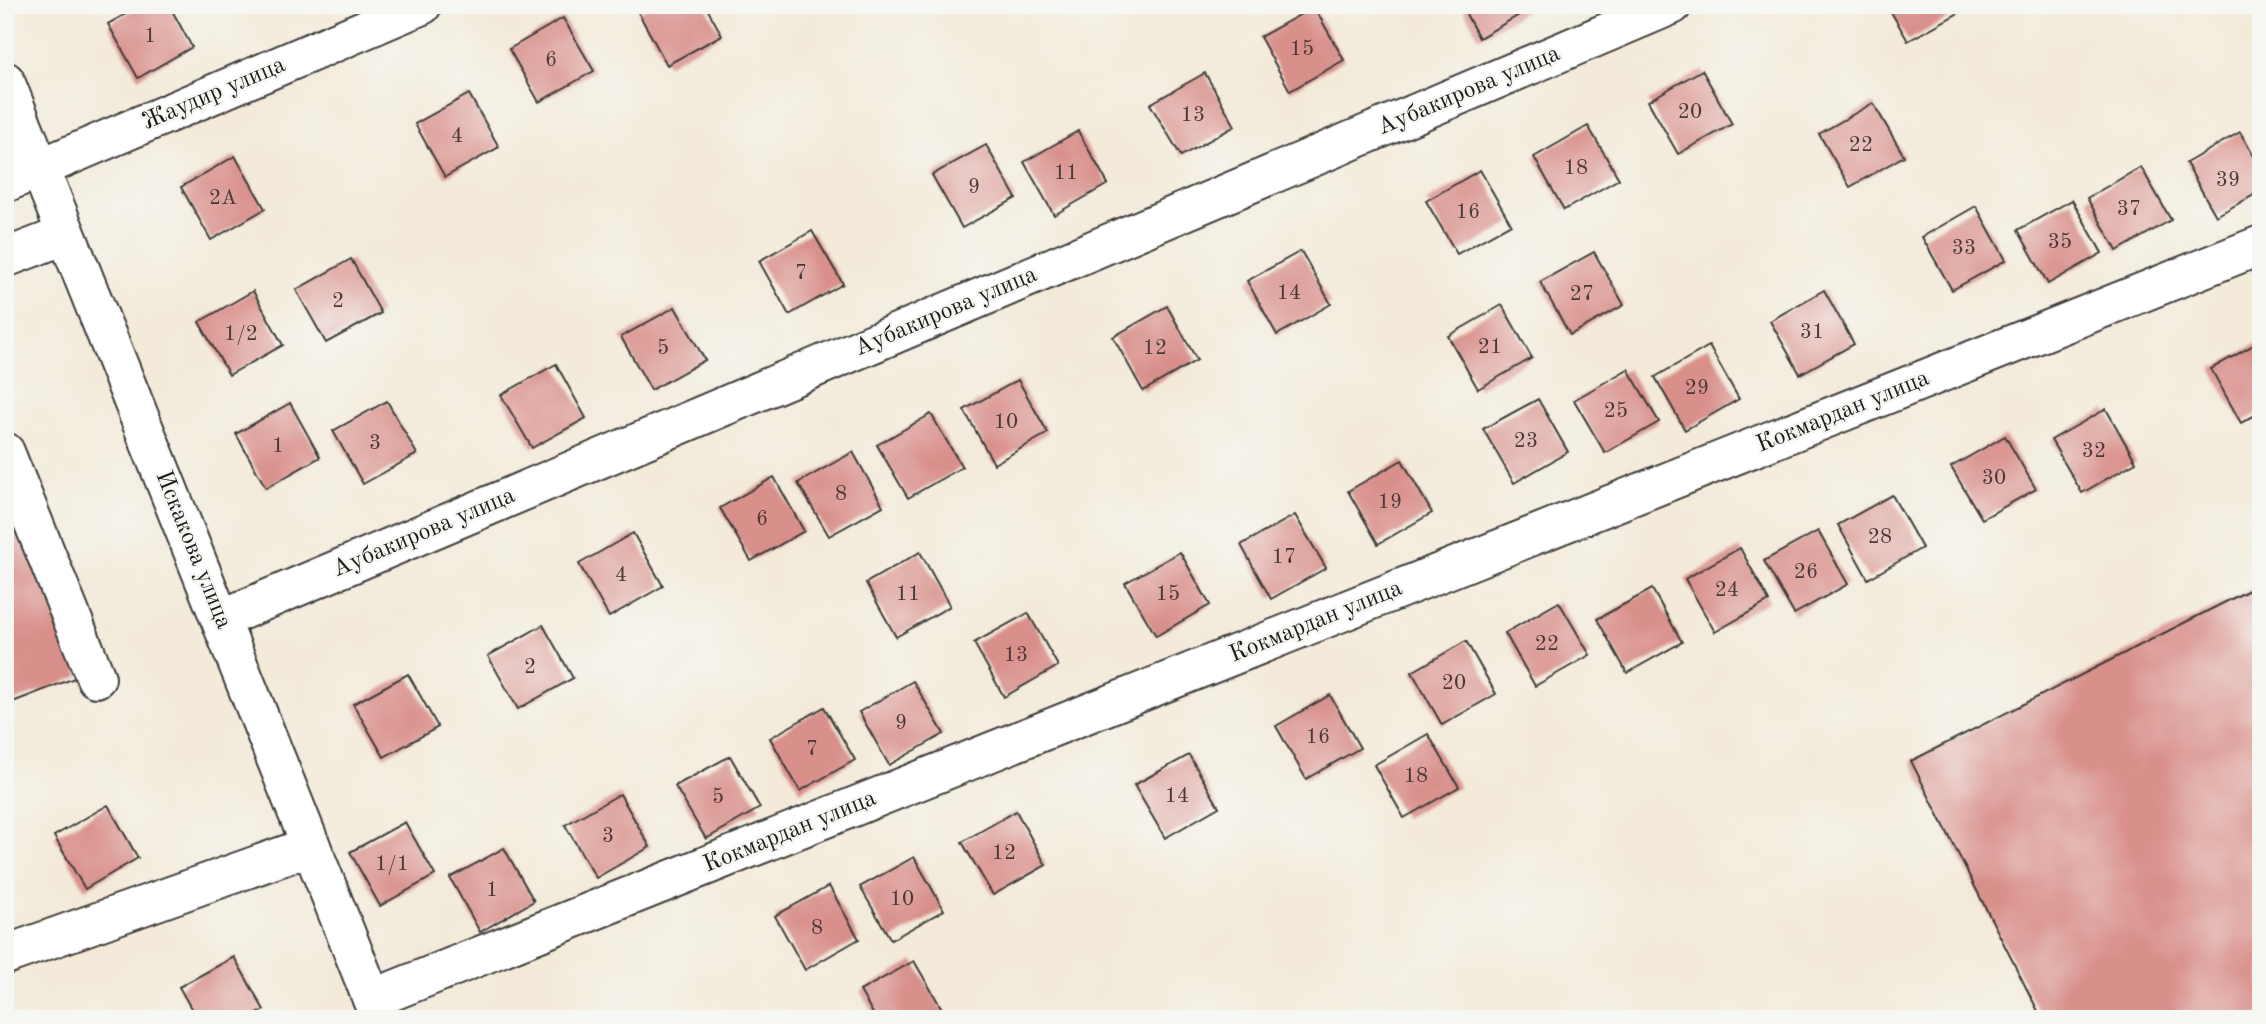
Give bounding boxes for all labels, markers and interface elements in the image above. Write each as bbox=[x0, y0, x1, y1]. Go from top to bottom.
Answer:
house number: 1 bbox=[144, 26, 156, 47]
house number: 15 bbox=[1290, 39, 1314, 60]
street label: Аубакирова улица bbox=[1374, 42, 1564, 140]
house number: 6 bbox=[545, 50, 557, 71]
street label: Жаудир улица bbox=[139, 53, 289, 135]
house number: 20 bbox=[1678, 102, 1702, 123]
house number: 13 bbox=[1181, 105, 1205, 126]
house number: 4 bbox=[451, 126, 463, 147]
house number: 22 bbox=[1849, 135, 1873, 156]
house number: 18 bbox=[1564, 158, 1588, 179]
house number: 11 bbox=[1054, 163, 1078, 184]
house number: 39 bbox=[2216, 170, 2240, 191]
house number: 9 bbox=[968, 177, 980, 198]
house number: 2А bbox=[209, 188, 237, 209]
house number: 37 bbox=[2117, 199, 2141, 220]
house number: 16 bbox=[1456, 202, 1480, 223]
house number: 35 bbox=[2048, 232, 2072, 253]
house number: 33 bbox=[1952, 238, 1976, 259]
house number: 7 bbox=[795, 263, 807, 284]
street label: Аубакирова улица bbox=[851, 263, 1041, 361]
house number: 14 bbox=[1277, 283, 1301, 304]
house number: 27 bbox=[1570, 284, 1594, 305]
house number: 2 bbox=[332, 291, 344, 312]
house number: 31 bbox=[1800, 322, 1824, 343]
house number: 1/2 bbox=[224, 324, 258, 345]
house number: 21 bbox=[1478, 337, 1502, 358]
house number: 5 bbox=[657, 338, 669, 359]
house number: 12 bbox=[1143, 338, 1167, 359]
street label: Кокмардан улица bbox=[1753, 366, 1933, 458]
house number: 29 bbox=[1685, 378, 1709, 399]
house number: 25 bbox=[1604, 401, 1628, 422]
house number: 10 bbox=[994, 412, 1018, 433]
house number: 23 bbox=[1514, 431, 1538, 452]
house number: 3 bbox=[369, 433, 381, 454]
house number: 1 bbox=[272, 436, 284, 457]
house number: 32 bbox=[2082, 441, 2106, 462]
street label: Искакова улица bbox=[150, 467, 236, 633]
house number: 30 bbox=[1982, 468, 2006, 489]
street label: Аубакирова улица bbox=[329, 484, 519, 582]
house number: 8 bbox=[835, 484, 847, 505]
house number: 19 bbox=[1378, 492, 1402, 513]
house number: 6 bbox=[756, 509, 768, 530]
house number: 28 bbox=[1868, 527, 1892, 548]
house number: 17 bbox=[1272, 547, 1296, 568]
house number: 26 bbox=[1794, 562, 1818, 583]
house number: 4 bbox=[615, 565, 627, 586]
street label: Кокмардан улица bbox=[1226, 576, 1406, 668]
house number: 24 bbox=[1715, 580, 1739, 601]
house number: 11 bbox=[896, 584, 920, 605]
house number: 15 bbox=[1156, 584, 1180, 605]
house number: 22 bbox=[1535, 634, 1559, 655]
house number: 13 bbox=[1004, 645, 1028, 666]
house number: 2 bbox=[524, 657, 536, 678]
house number: 20 bbox=[1442, 673, 1466, 694]
house number: 9 bbox=[895, 713, 907, 734]
house number: 16 bbox=[1306, 727, 1330, 748]
house number: 7 bbox=[806, 739, 818, 760]
house number: 18 bbox=[1404, 766, 1428, 787]
street label: Кокмардан улица bbox=[700, 786, 880, 878]
house number: 14 bbox=[1165, 786, 1189, 807]
house number: 5 bbox=[712, 787, 724, 808]
house number: 3 bbox=[602, 826, 614, 847]
house number: 12 bbox=[992, 843, 1016, 864]
house number: 1/1 bbox=[375, 854, 409, 875]
house number: 1 bbox=[486, 880, 498, 901]
house number: 10 bbox=[890, 889, 914, 910]
house number: 8 bbox=[811, 918, 823, 939]

